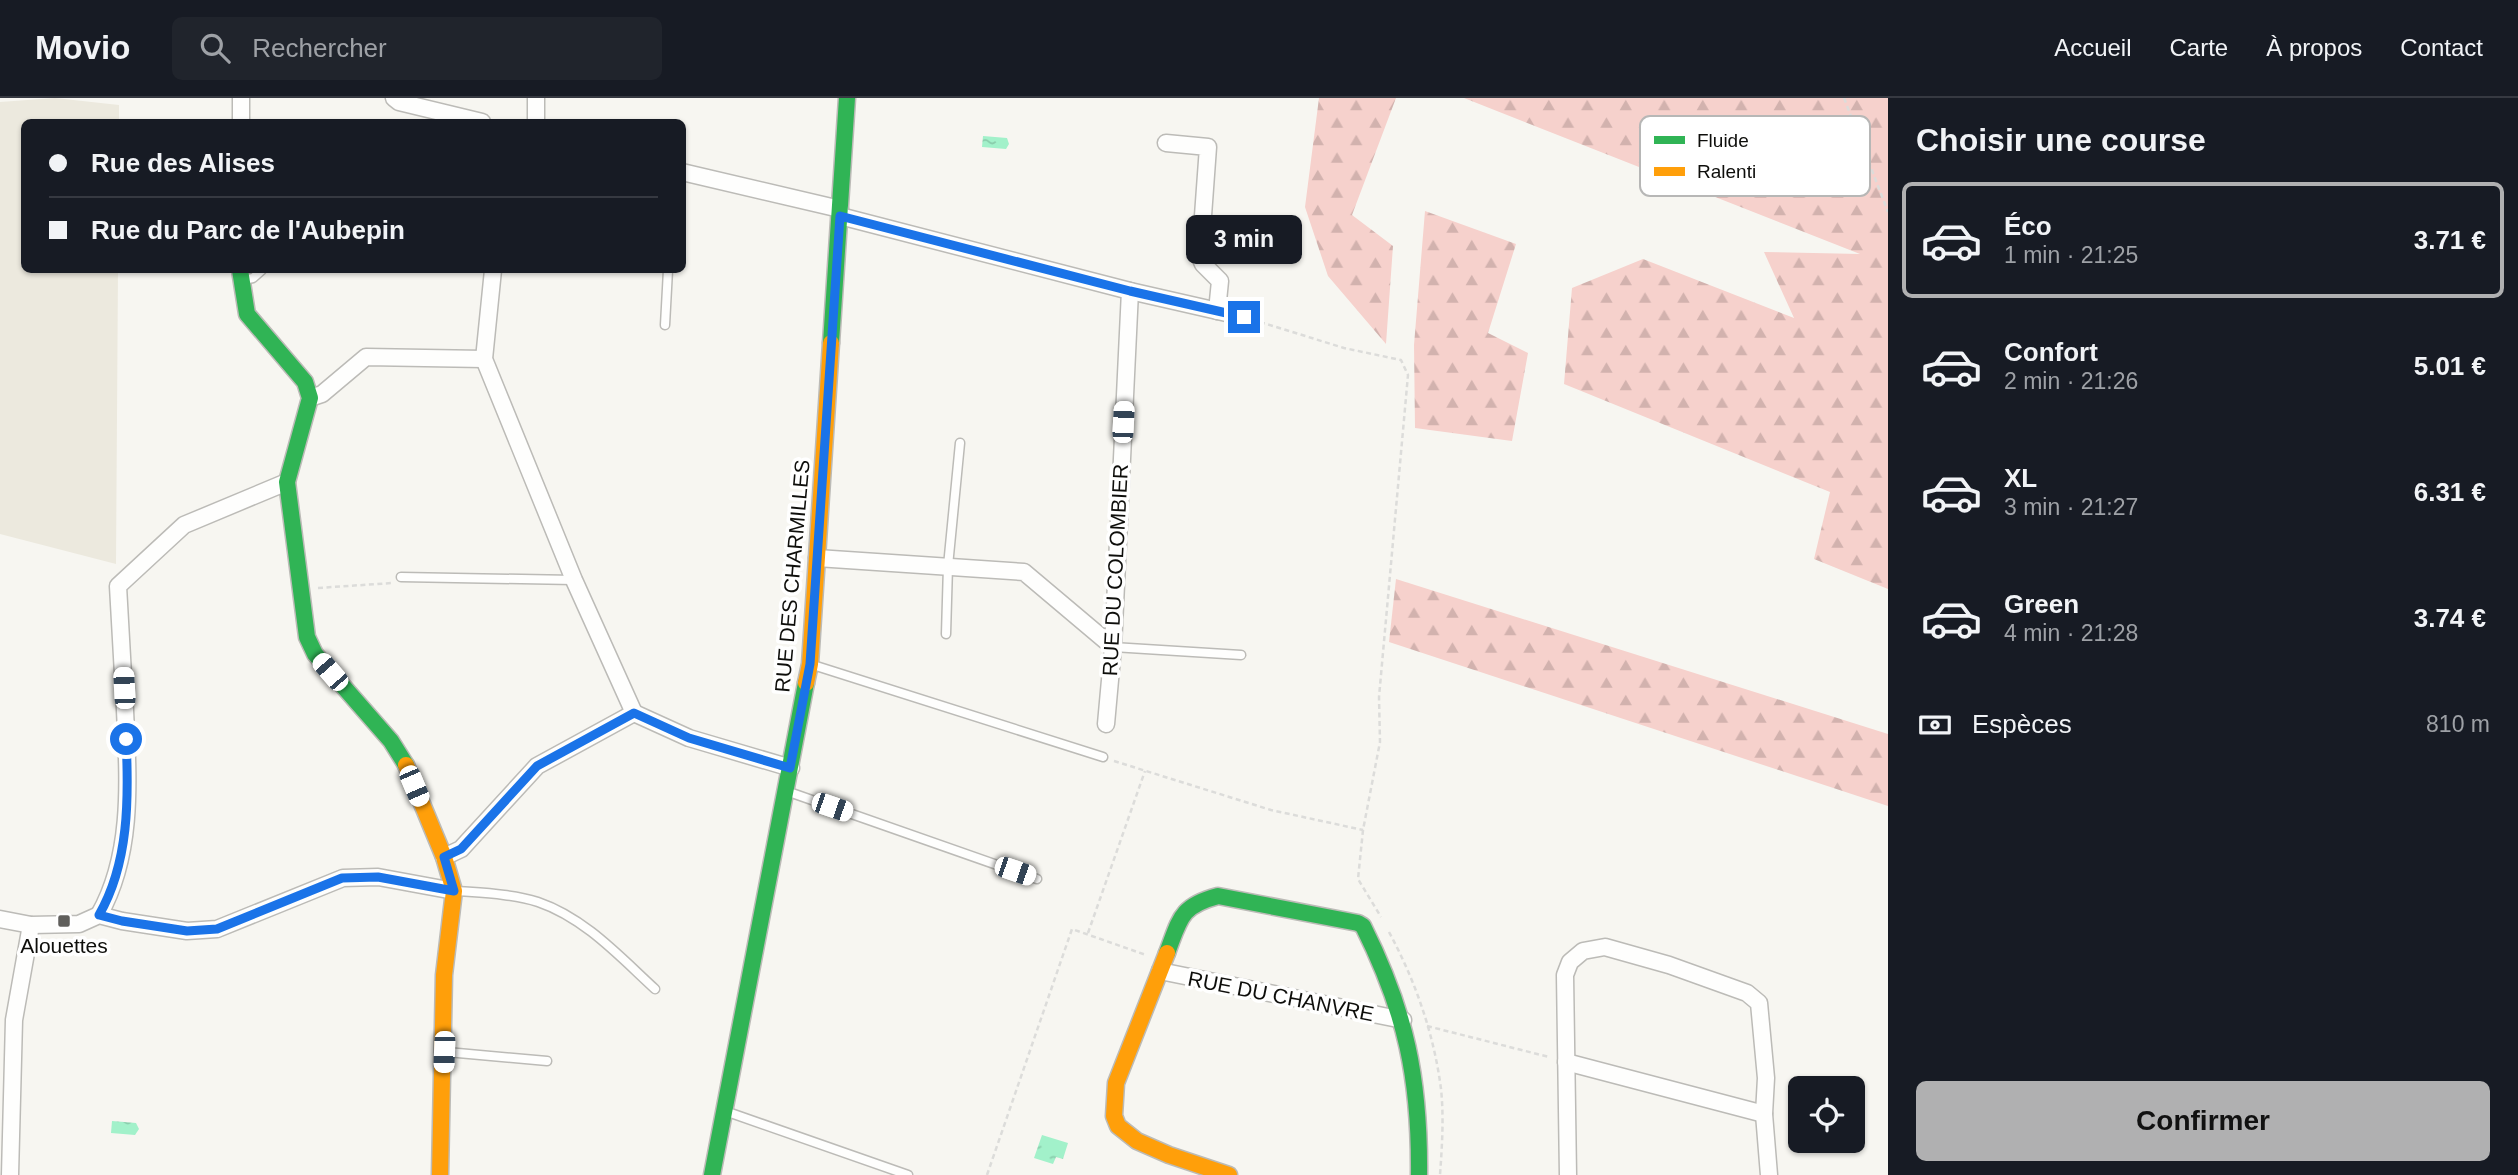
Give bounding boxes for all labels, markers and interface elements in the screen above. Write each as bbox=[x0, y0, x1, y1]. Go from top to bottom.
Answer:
search box bbox=[172, 17, 662, 80]
text: Movio bbox=[35, 29, 130, 66]
icon: search bbox=[196, 29, 234, 67]
text: Rechercher bbox=[252, 33, 387, 63]
text: Accueil bbox=[2054, 34, 2132, 61]
text: Carte bbox=[2170, 34, 2228, 61]
text: À propos bbox=[2266, 34, 2362, 61]
text: Contact bbox=[2400, 34, 2483, 61]
legend bbox=[1640, 116, 1870, 196]
text: Choisir une course bbox=[1916, 122, 2206, 158]
text: Fluide bbox=[1697, 130, 1749, 151]
text: Rue des Alises bbox=[91, 148, 275, 178]
text: Ralenti bbox=[1697, 161, 1756, 182]
icon: car bbox=[1920, 209, 1983, 272]
text: Éco bbox=[2004, 211, 2052, 241]
text: Rue du Parc de l'Aubepin bbox=[91, 215, 405, 245]
callout: 3 min bbox=[1186, 216, 1302, 264]
text: 3.71 € bbox=[2414, 225, 2486, 255]
text: 3 min bbox=[1214, 226, 1274, 252]
text: 1 min · 21:25 bbox=[2004, 242, 2138, 268]
route end bbox=[1228, 301, 1260, 333]
icon: car bbox=[1920, 335, 1983, 398]
text: Confort bbox=[2004, 337, 2098, 367]
text: 5.01 € bbox=[2414, 351, 2486, 381]
text: 2 min · 21:26 bbox=[2004, 368, 2138, 394]
car bbox=[1112, 400, 1135, 444]
street label: RUE DES CHARMILLES bbox=[770, 459, 814, 693]
icon: car bbox=[1920, 461, 1983, 524]
street label: RUE DU COLOMBIER bbox=[1098, 463, 1132, 677]
text: XL bbox=[2004, 463, 2037, 493]
text: 6.31 € bbox=[2414, 477, 2486, 507]
text: 3 min · 21:27 bbox=[2004, 494, 2138, 520]
icon: car bbox=[1920, 587, 1983, 650]
text: Green bbox=[2004, 589, 2079, 619]
text: 3.74 € bbox=[2414, 603, 2486, 633]
text: 4 min · 21:28 bbox=[2004, 620, 2138, 646]
car bbox=[309, 649, 352, 695]
car bbox=[113, 666, 136, 710]
icon: cash bbox=[1916, 706, 1954, 744]
text: Espèces bbox=[1972, 709, 2072, 739]
text: 810 m bbox=[2426, 711, 2490, 737]
route start bbox=[110, 723, 142, 755]
car bbox=[397, 763, 432, 809]
car bbox=[809, 790, 856, 824]
car bbox=[992, 854, 1039, 888]
marker: Alouettes bbox=[56, 913, 72, 929]
place label: Alouettes bbox=[20, 934, 108, 957]
street label: RUE DU CHANVRE bbox=[1186, 967, 1376, 1025]
car bbox=[433, 1031, 456, 1073]
map controls bbox=[1788, 1076, 1865, 1153]
button: locate bbox=[1788, 1076, 1865, 1153]
button: Confirmer bbox=[1916, 1081, 2490, 1161]

